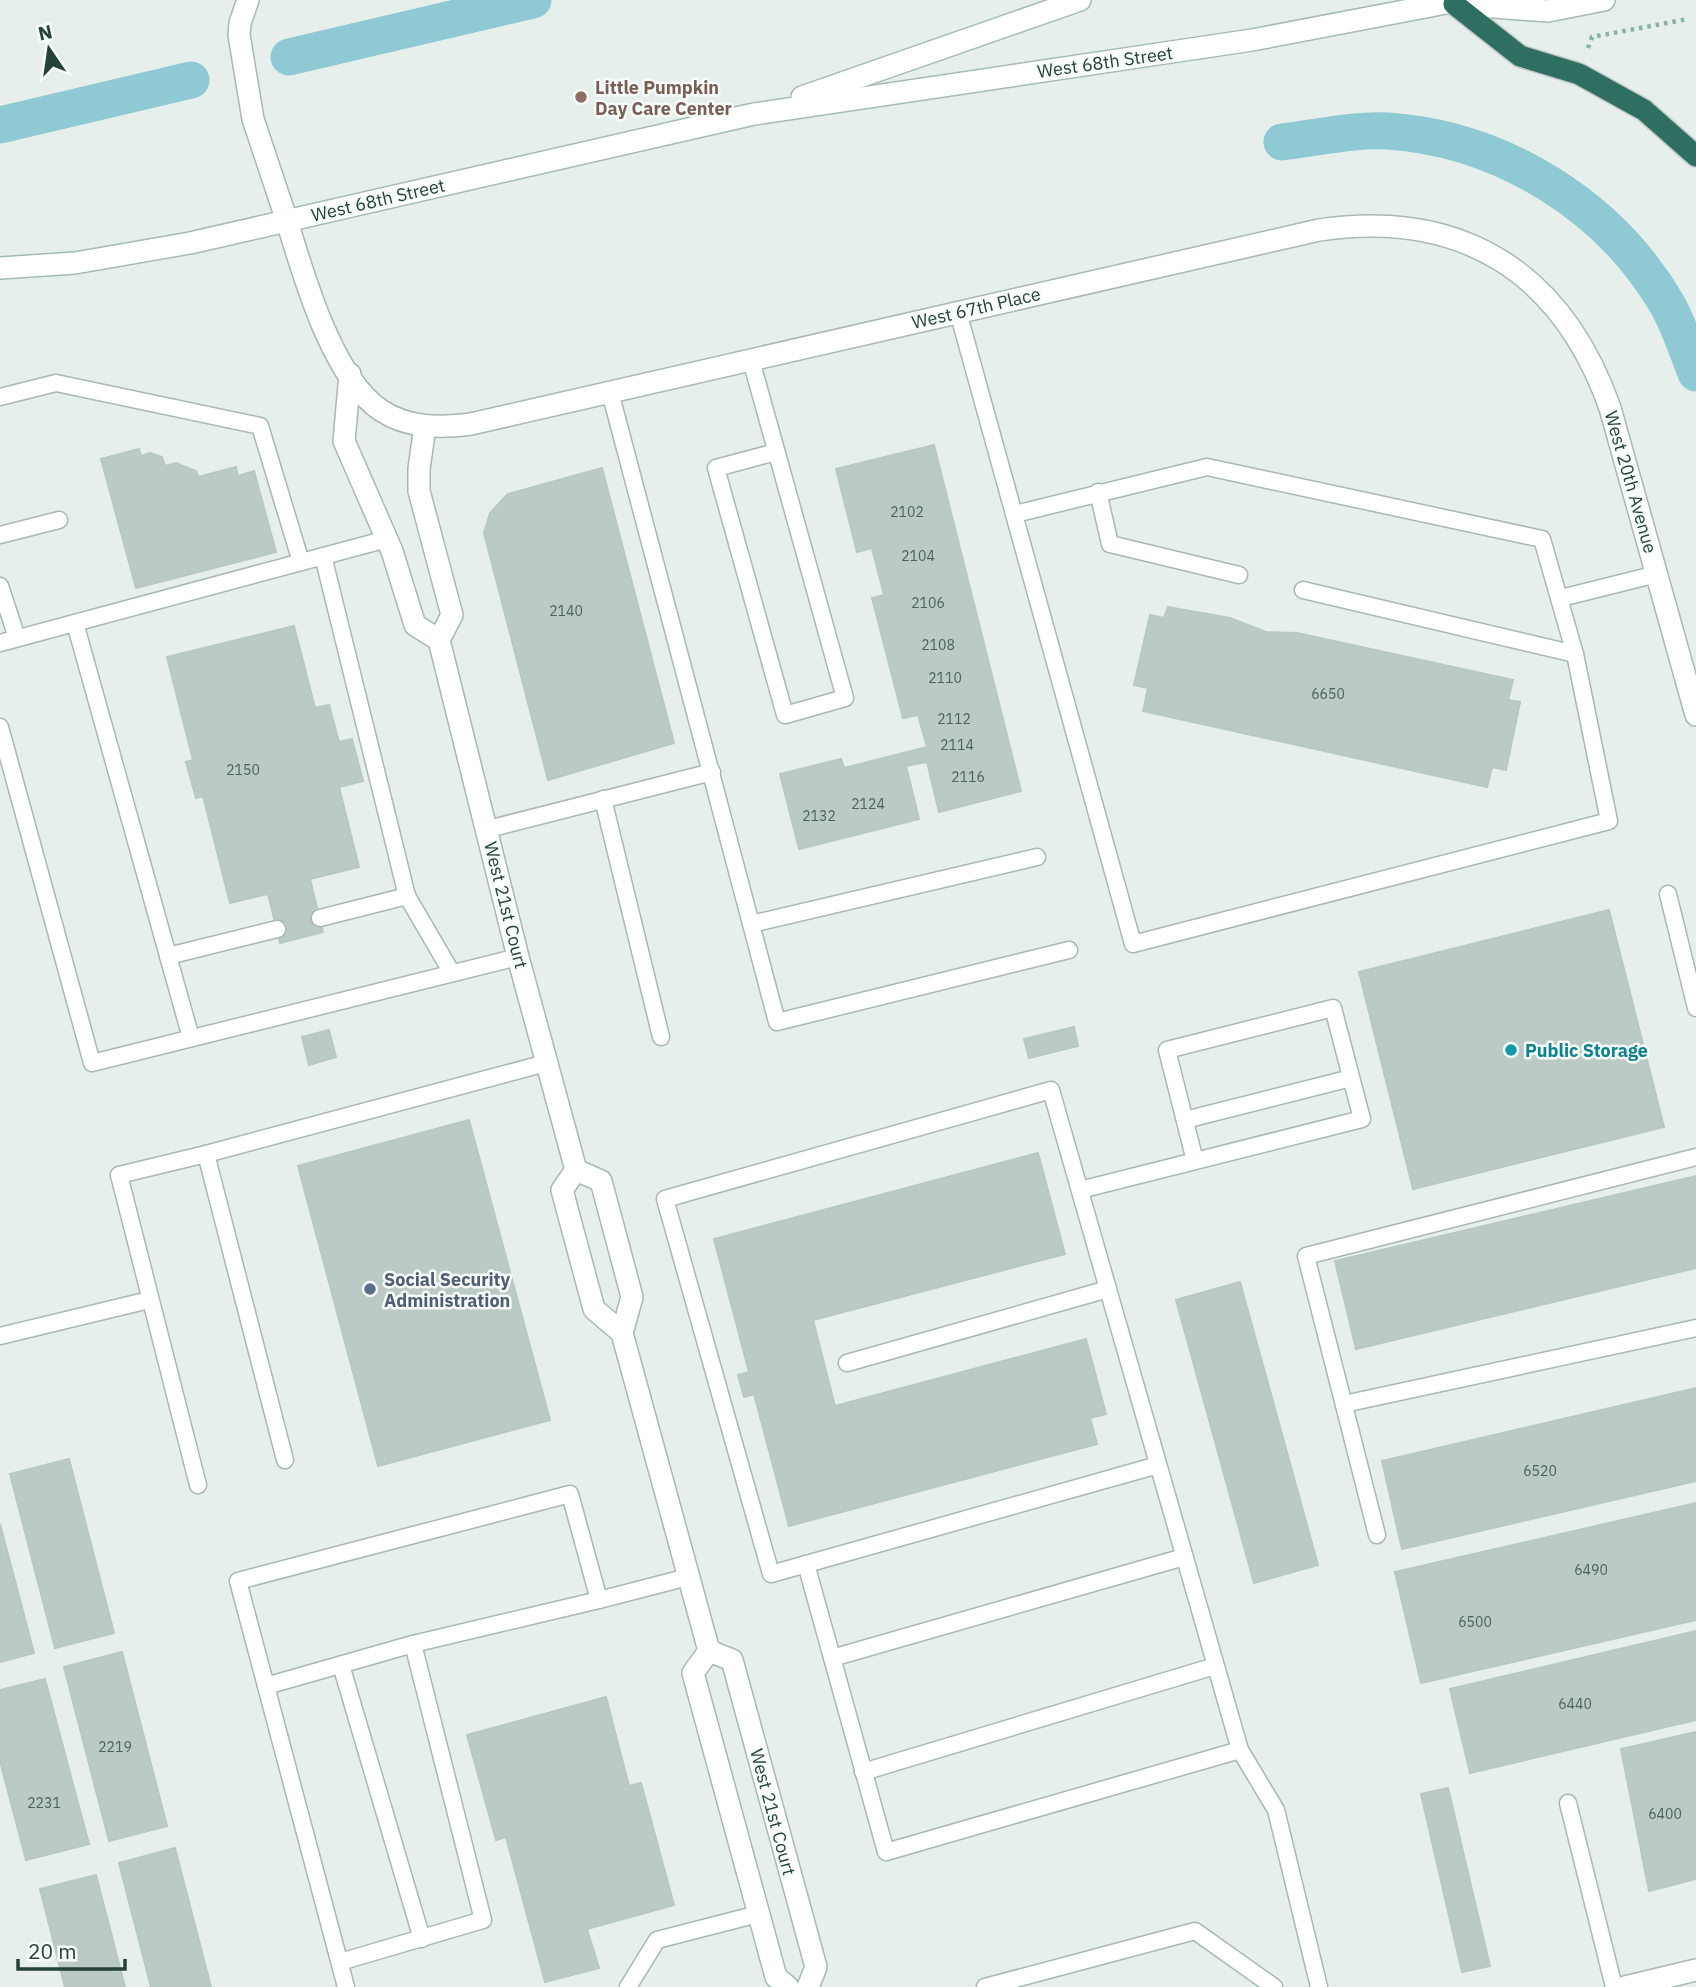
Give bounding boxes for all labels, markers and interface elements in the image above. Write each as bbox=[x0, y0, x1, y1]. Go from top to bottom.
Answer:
north arrow bbox=[14, 14, 84, 84]
text: N bbox=[36, 19, 55, 46]
street label: West 68th Street bbox=[1036, 41, 1174, 83]
place label: Little Pumpkin Day Care Center bbox=[595, 76, 732, 120]
marker: Little Pumpkin Day Care Center bbox=[573, 89, 589, 105]
street label: West 68th Street bbox=[309, 173, 447, 227]
street label: West 67th Place bbox=[909, 282, 1043, 334]
street label: West 20th Avenue bbox=[1600, 408, 1662, 556]
house number: 2102 bbox=[890, 503, 924, 521]
house number: 2104 bbox=[901, 547, 935, 565]
house number: 2106 bbox=[911, 594, 945, 612]
house number: 2140 bbox=[549, 602, 583, 620]
house number: 2108 bbox=[921, 636, 955, 654]
house number: 2110 bbox=[928, 669, 962, 687]
house number: 6650 bbox=[1311, 685, 1345, 703]
house number: 2112 bbox=[937, 710, 971, 728]
house number: 2114 bbox=[940, 736, 974, 754]
house number: 2150 bbox=[226, 761, 260, 779]
house number: 2116 bbox=[951, 768, 985, 786]
house number: 2124 bbox=[851, 795, 885, 813]
house number: 2132 bbox=[802, 807, 836, 825]
street label: West 21st Court bbox=[479, 839, 533, 971]
place label: Public Storage bbox=[1525, 1039, 1648, 1062]
marker: Public Storage bbox=[1503, 1042, 1519, 1058]
place label: Social Security Administration bbox=[384, 1268, 510, 1312]
marker: Social Security Administration bbox=[362, 1281, 378, 1297]
house number: 6520 bbox=[1523, 1462, 1557, 1480]
house number: 6490 bbox=[1574, 1561, 1608, 1579]
house number: 6500 bbox=[1458, 1613, 1492, 1631]
house number: 6440 bbox=[1558, 1695, 1592, 1713]
house number: 2219 bbox=[98, 1738, 132, 1756]
street label: West 21st Court bbox=[745, 1746, 801, 1878]
house number: 2231 bbox=[27, 1794, 61, 1812]
house number: 6400 bbox=[1648, 1805, 1682, 1823]
scale bar bbox=[18, 1927, 124, 1971]
text: 20 m bbox=[28, 1937, 77, 1965]

